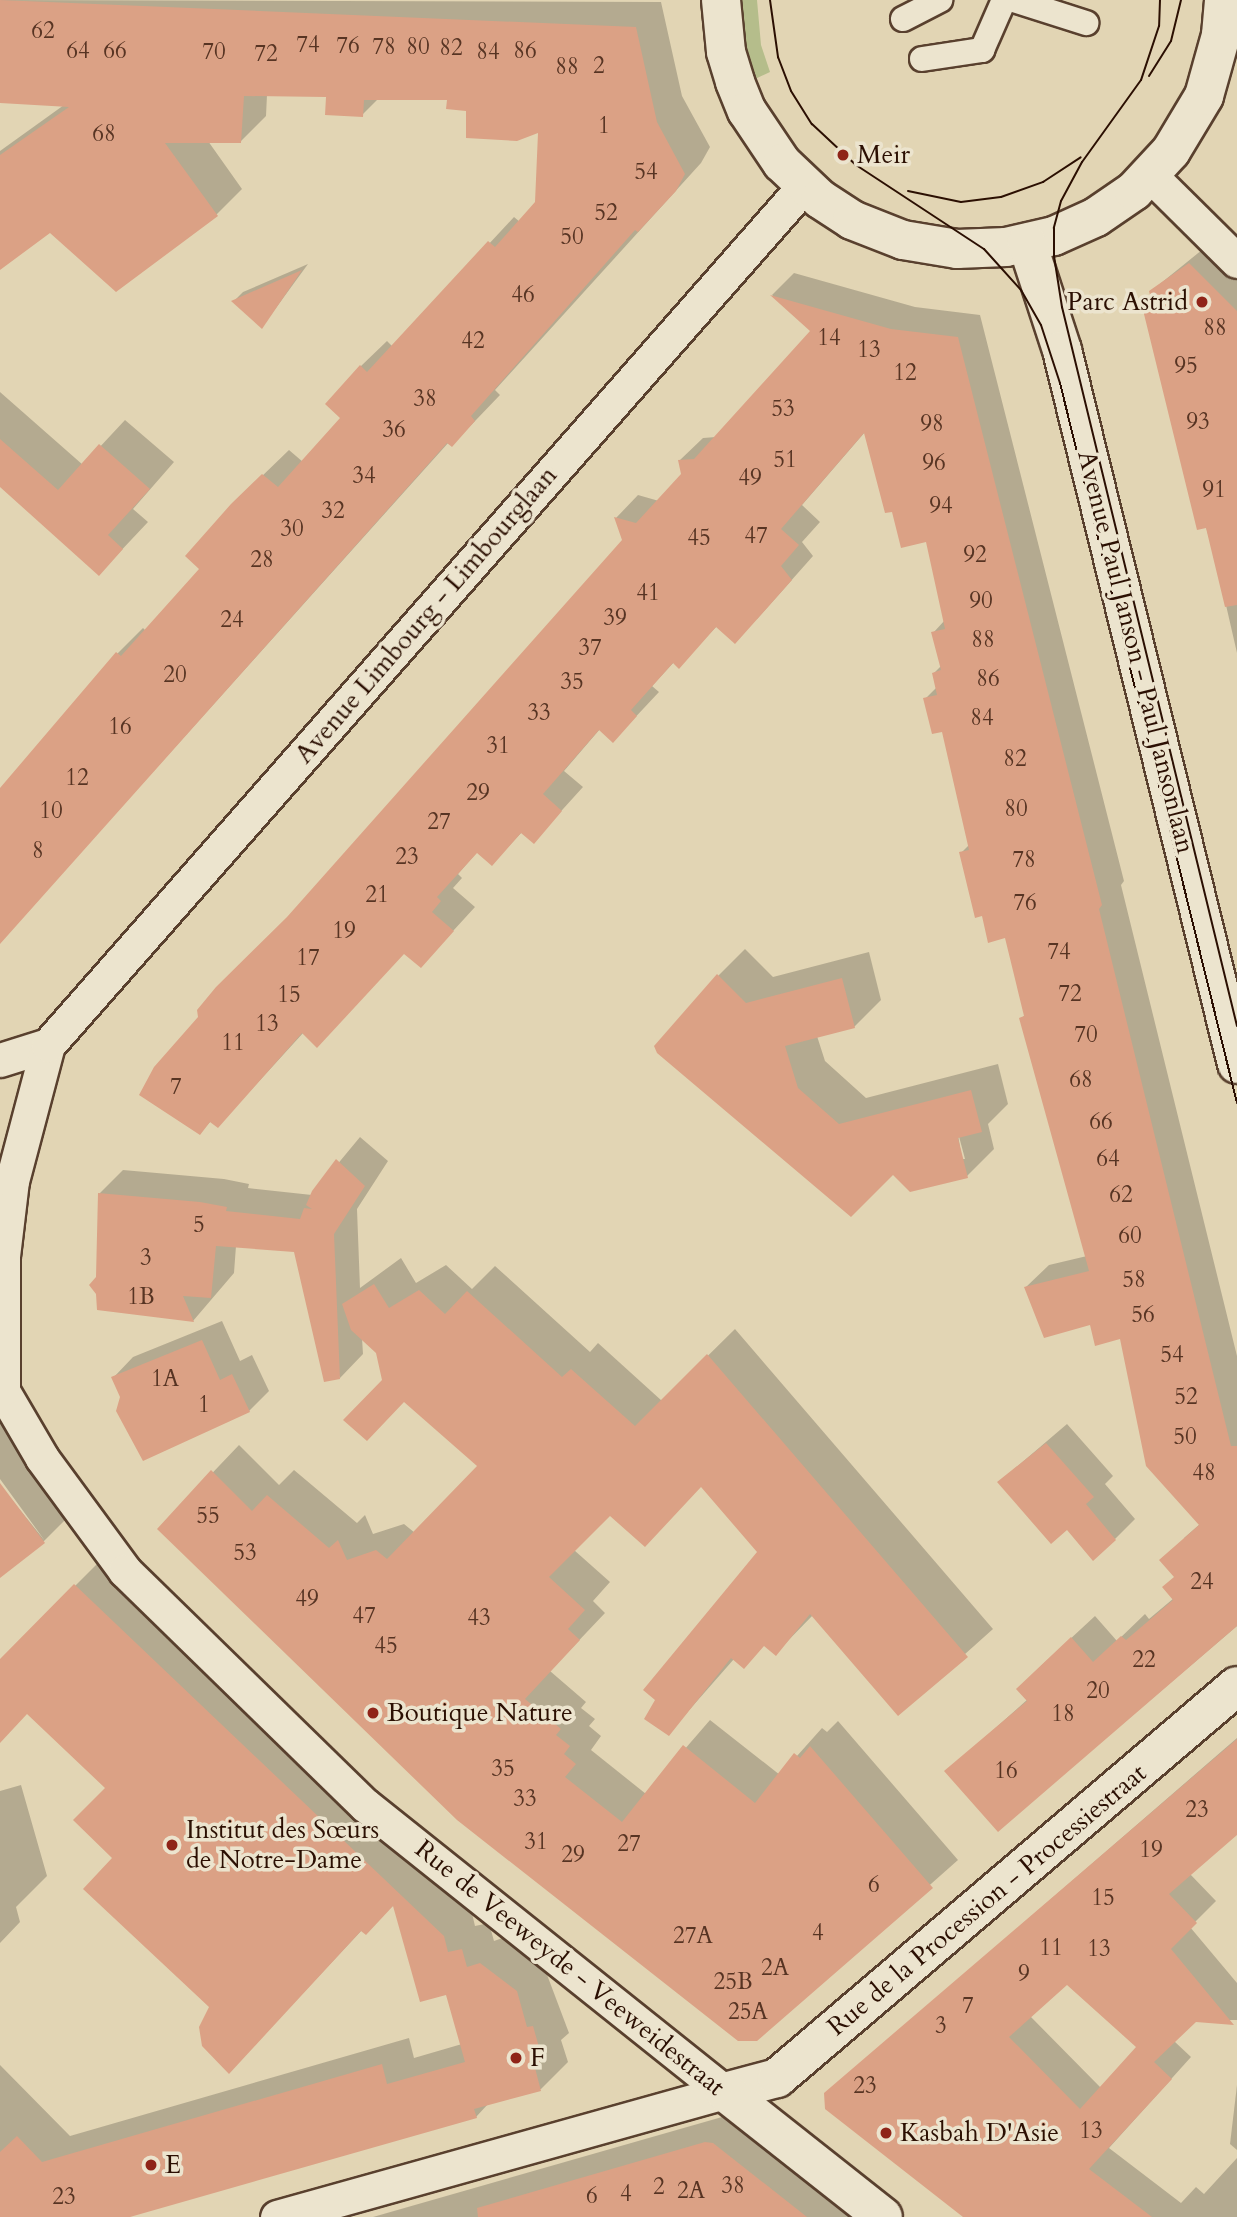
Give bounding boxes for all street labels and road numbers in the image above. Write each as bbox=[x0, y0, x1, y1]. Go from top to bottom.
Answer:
street label: Avenue Paul Janson - Paul Jansonlaan bbox=[1071, 447, 1201, 857]
street label: Avenue Limbourg - Limbourglaan bbox=[288, 460, 564, 770]
street label: Rue de la Procession - Processiestraat bbox=[821, 1757, 1153, 2043]
street label: Rue de Veeweyde - Veeweidestraat bbox=[409, 1833, 731, 2103]

